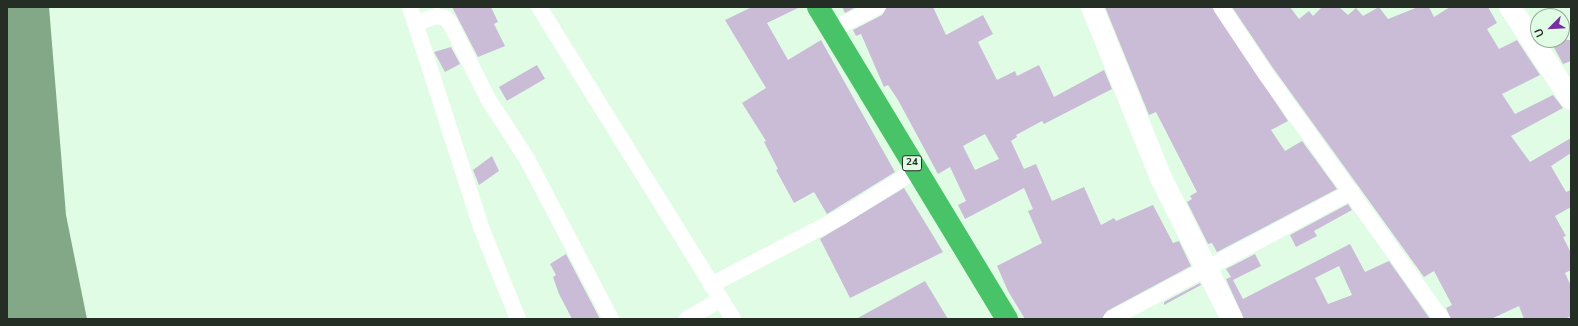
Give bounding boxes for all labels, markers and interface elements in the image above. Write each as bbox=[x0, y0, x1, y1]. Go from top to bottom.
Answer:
north arrow bbox=[1530, 8, 1570, 48]
text: U bbox=[1531, 26, 1548, 39]
road number: 24 bbox=[902, 155, 922, 171]

